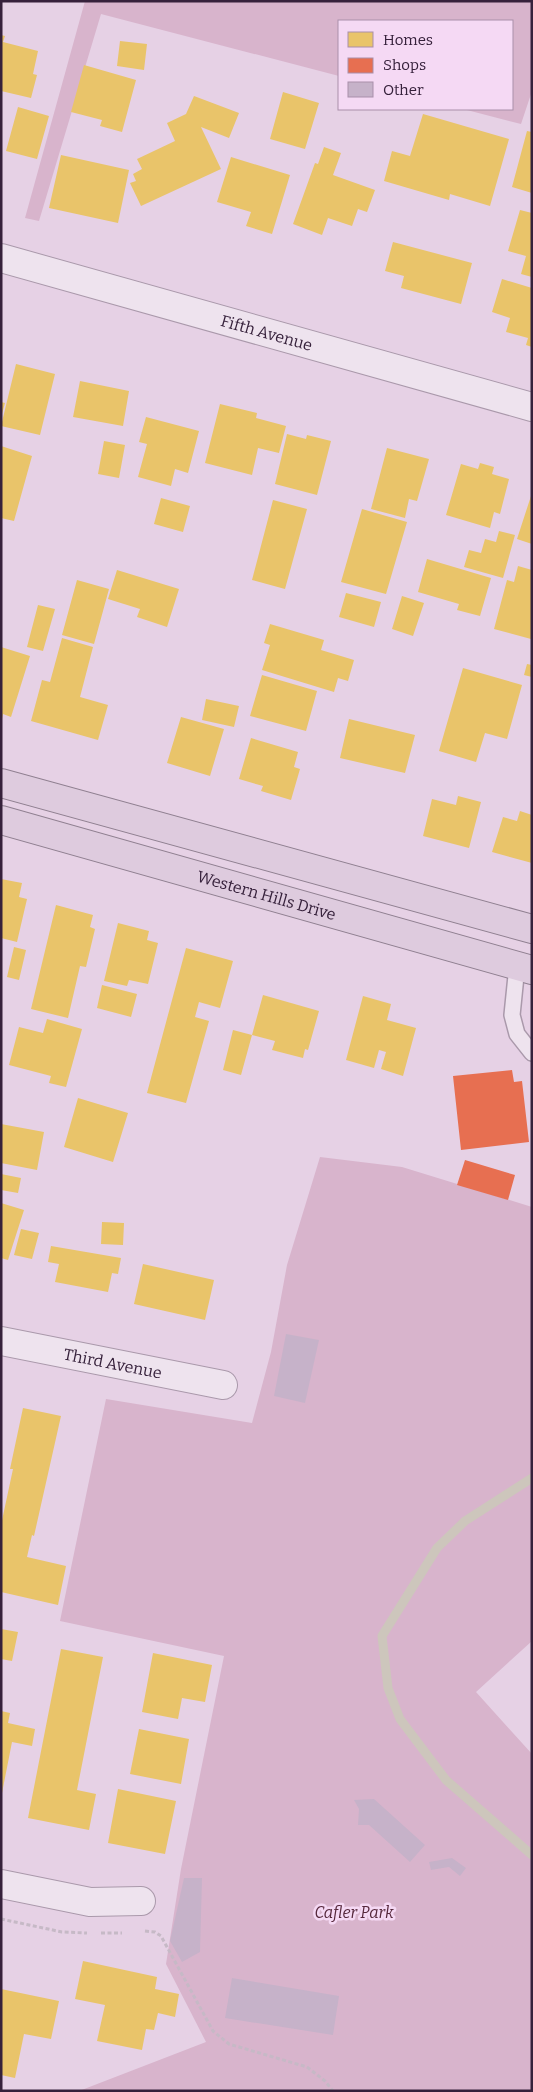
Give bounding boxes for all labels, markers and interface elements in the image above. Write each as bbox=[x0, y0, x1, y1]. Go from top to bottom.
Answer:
legend bbox=[338, 20, 513, 110]
text: Homes bbox=[383, 31, 433, 49]
text: Shops bbox=[383, 56, 426, 74]
text: Other bbox=[383, 81, 424, 99]
street label: Fifth Avenue bbox=[219, 311, 315, 354]
street label: Western Hills Drive bbox=[195, 866, 338, 924]
street label: Third Avenue bbox=[62, 1344, 164, 1382]
park label: Cafler Park bbox=[314, 1903, 394, 1922]

